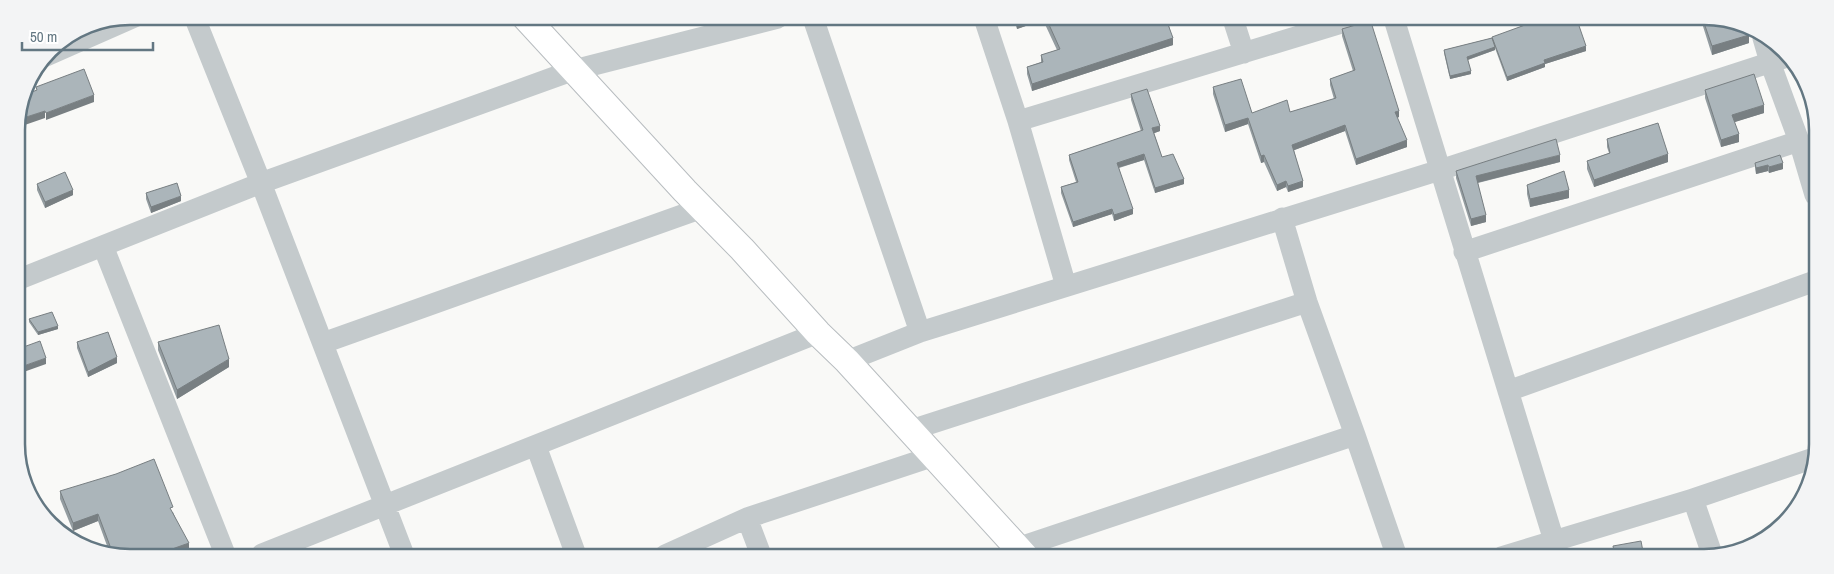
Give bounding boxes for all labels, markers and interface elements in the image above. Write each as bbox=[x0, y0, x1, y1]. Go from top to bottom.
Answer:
scale bar bbox=[22, 20, 154, 52]
text: 50 m bbox=[30, 26, 57, 47]

